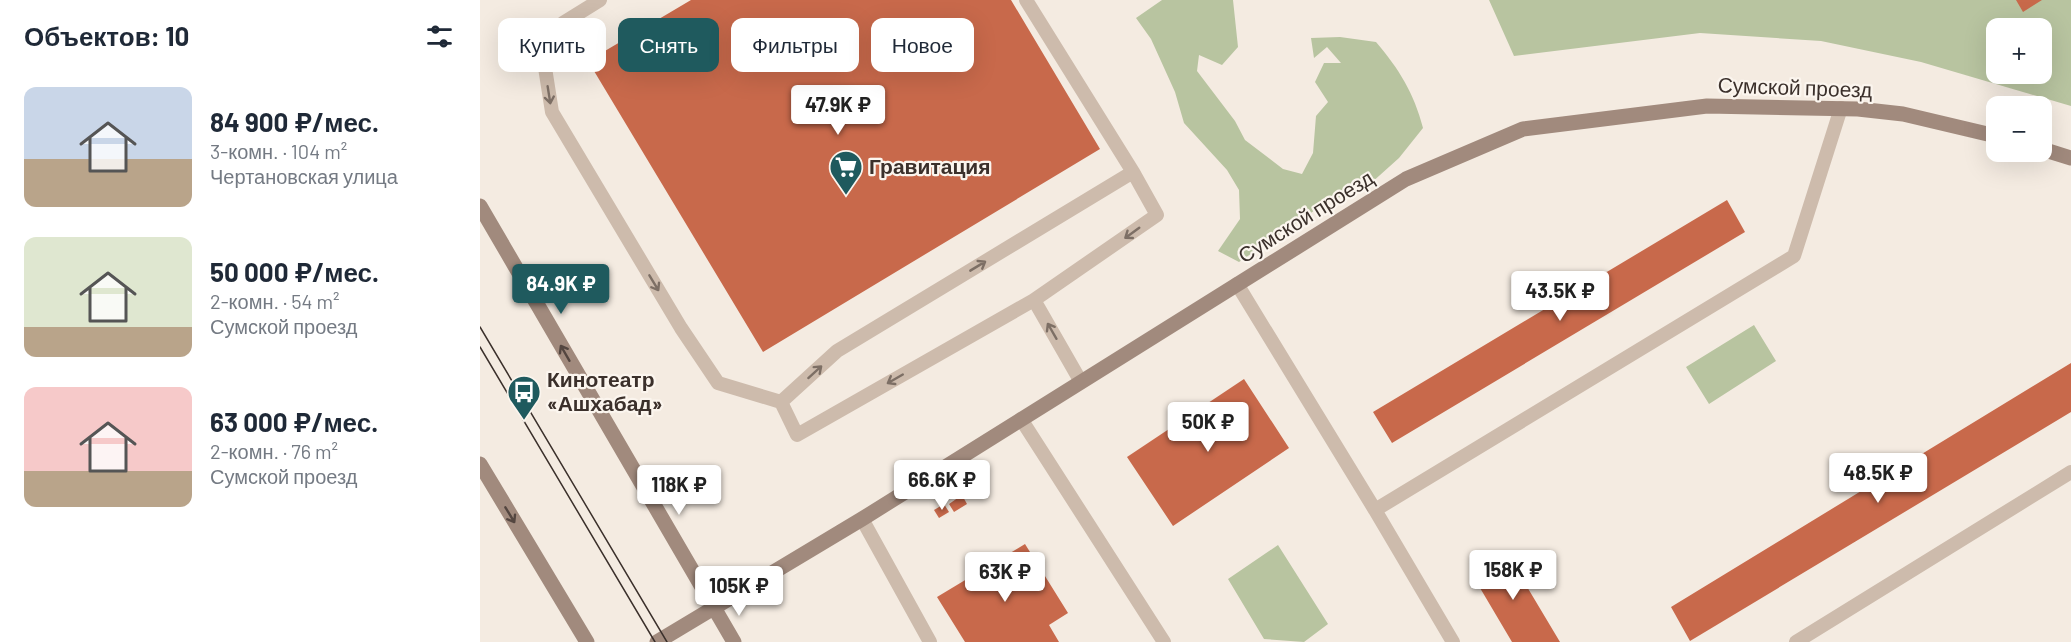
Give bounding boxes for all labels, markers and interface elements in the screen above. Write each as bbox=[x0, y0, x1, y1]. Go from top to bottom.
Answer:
chip: Купить bbox=[498, 18, 606, 72]
chip: Снять bbox=[618, 18, 719, 72]
chip: Фильтры bbox=[731, 18, 859, 72]
chip: Новое bbox=[871, 18, 974, 72]
map controls bbox=[1986, 18, 2052, 162]
button: + bbox=[1986, 18, 2052, 84]
text: Объектов: 10 bbox=[24, 20, 189, 51]
icon: filters bbox=[423, 20, 456, 53]
street label: Сумской проезд bbox=[1717, 71, 1873, 102]
one-way arrow bbox=[544, 85, 555, 105]
pin: 47.9K ₽ bbox=[783, 85, 893, 136]
text: 47.9K ₽ bbox=[805, 92, 871, 116]
button: − bbox=[1986, 96, 2052, 162]
text: 84 900 ₽/мес. bbox=[210, 106, 379, 137]
icon: home bbox=[72, 111, 144, 183]
text: 3-комн. · 104 m² bbox=[210, 139, 347, 163]
supermarket icon: Гравитация bbox=[828, 149, 864, 196]
place label: Гравитация bbox=[869, 153, 990, 178]
text: Чертановская улица bbox=[210, 164, 398, 188]
street label: Сумской проезд bbox=[1233, 164, 1377, 267]
one-way arrow bbox=[1125, 227, 1141, 239]
text: 50 000 ₽/мес. bbox=[210, 256, 379, 287]
one-way arrow bbox=[969, 259, 986, 271]
icon: home bbox=[72, 261, 144, 333]
pin: 84.9K ₽ bbox=[506, 264, 616, 315]
text: 84.9K ₽ bbox=[526, 271, 596, 295]
pin: 43.5K ₽ bbox=[1505, 271, 1615, 322]
one-way arrow bbox=[649, 274, 661, 291]
text: 43.5K ₽ bbox=[1525, 278, 1595, 302]
text: 2-комн. · 54 m² bbox=[210, 289, 340, 313]
text: Сумской проезд bbox=[210, 314, 357, 338]
one-way arrow bbox=[1045, 323, 1057, 340]
one-way arrow bbox=[558, 345, 570, 362]
one-way arrow bbox=[806, 365, 822, 379]
place label: Кинотеатр «Ашхабад» bbox=[547, 366, 662, 415]
one-way arrow bbox=[887, 373, 904, 385]
bus stop icon: Кинотеатр «Ашхабад» bbox=[506, 374, 542, 421]
pin: 50K ₽ bbox=[1166, 402, 1250, 453]
text: 63 000 ₽/мес. bbox=[210, 406, 378, 437]
text: 50K ₽ bbox=[1182, 409, 1234, 433]
icon: home bbox=[72, 411, 144, 483]
text: 2-комн. · 76 m² bbox=[210, 439, 338, 463]
pin: 48.5K ₽ bbox=[1823, 453, 1933, 504]
pin: 66.6K ₽ bbox=[887, 460, 997, 511]
text: 48.5K ₽ bbox=[1843, 460, 1913, 484]
text: Сумской проезд bbox=[210, 464, 357, 488]
pin: 118K ₽ bbox=[630, 465, 728, 516]
text: 66.6K ₽ bbox=[908, 467, 976, 491]
text: 118K ₽ bbox=[651, 472, 707, 496]
one-way arrow bbox=[504, 506, 516, 523]
pin: 158K ₽ bbox=[1464, 550, 1562, 601]
pin: 63K ₽ bbox=[963, 552, 1047, 603]
text: 158K ₽ bbox=[1483, 557, 1543, 581]
text: 63K ₽ bbox=[979, 559, 1031, 583]
pin: 105K ₽ bbox=[690, 566, 788, 617]
text: 105K ₽ bbox=[709, 573, 769, 597]

